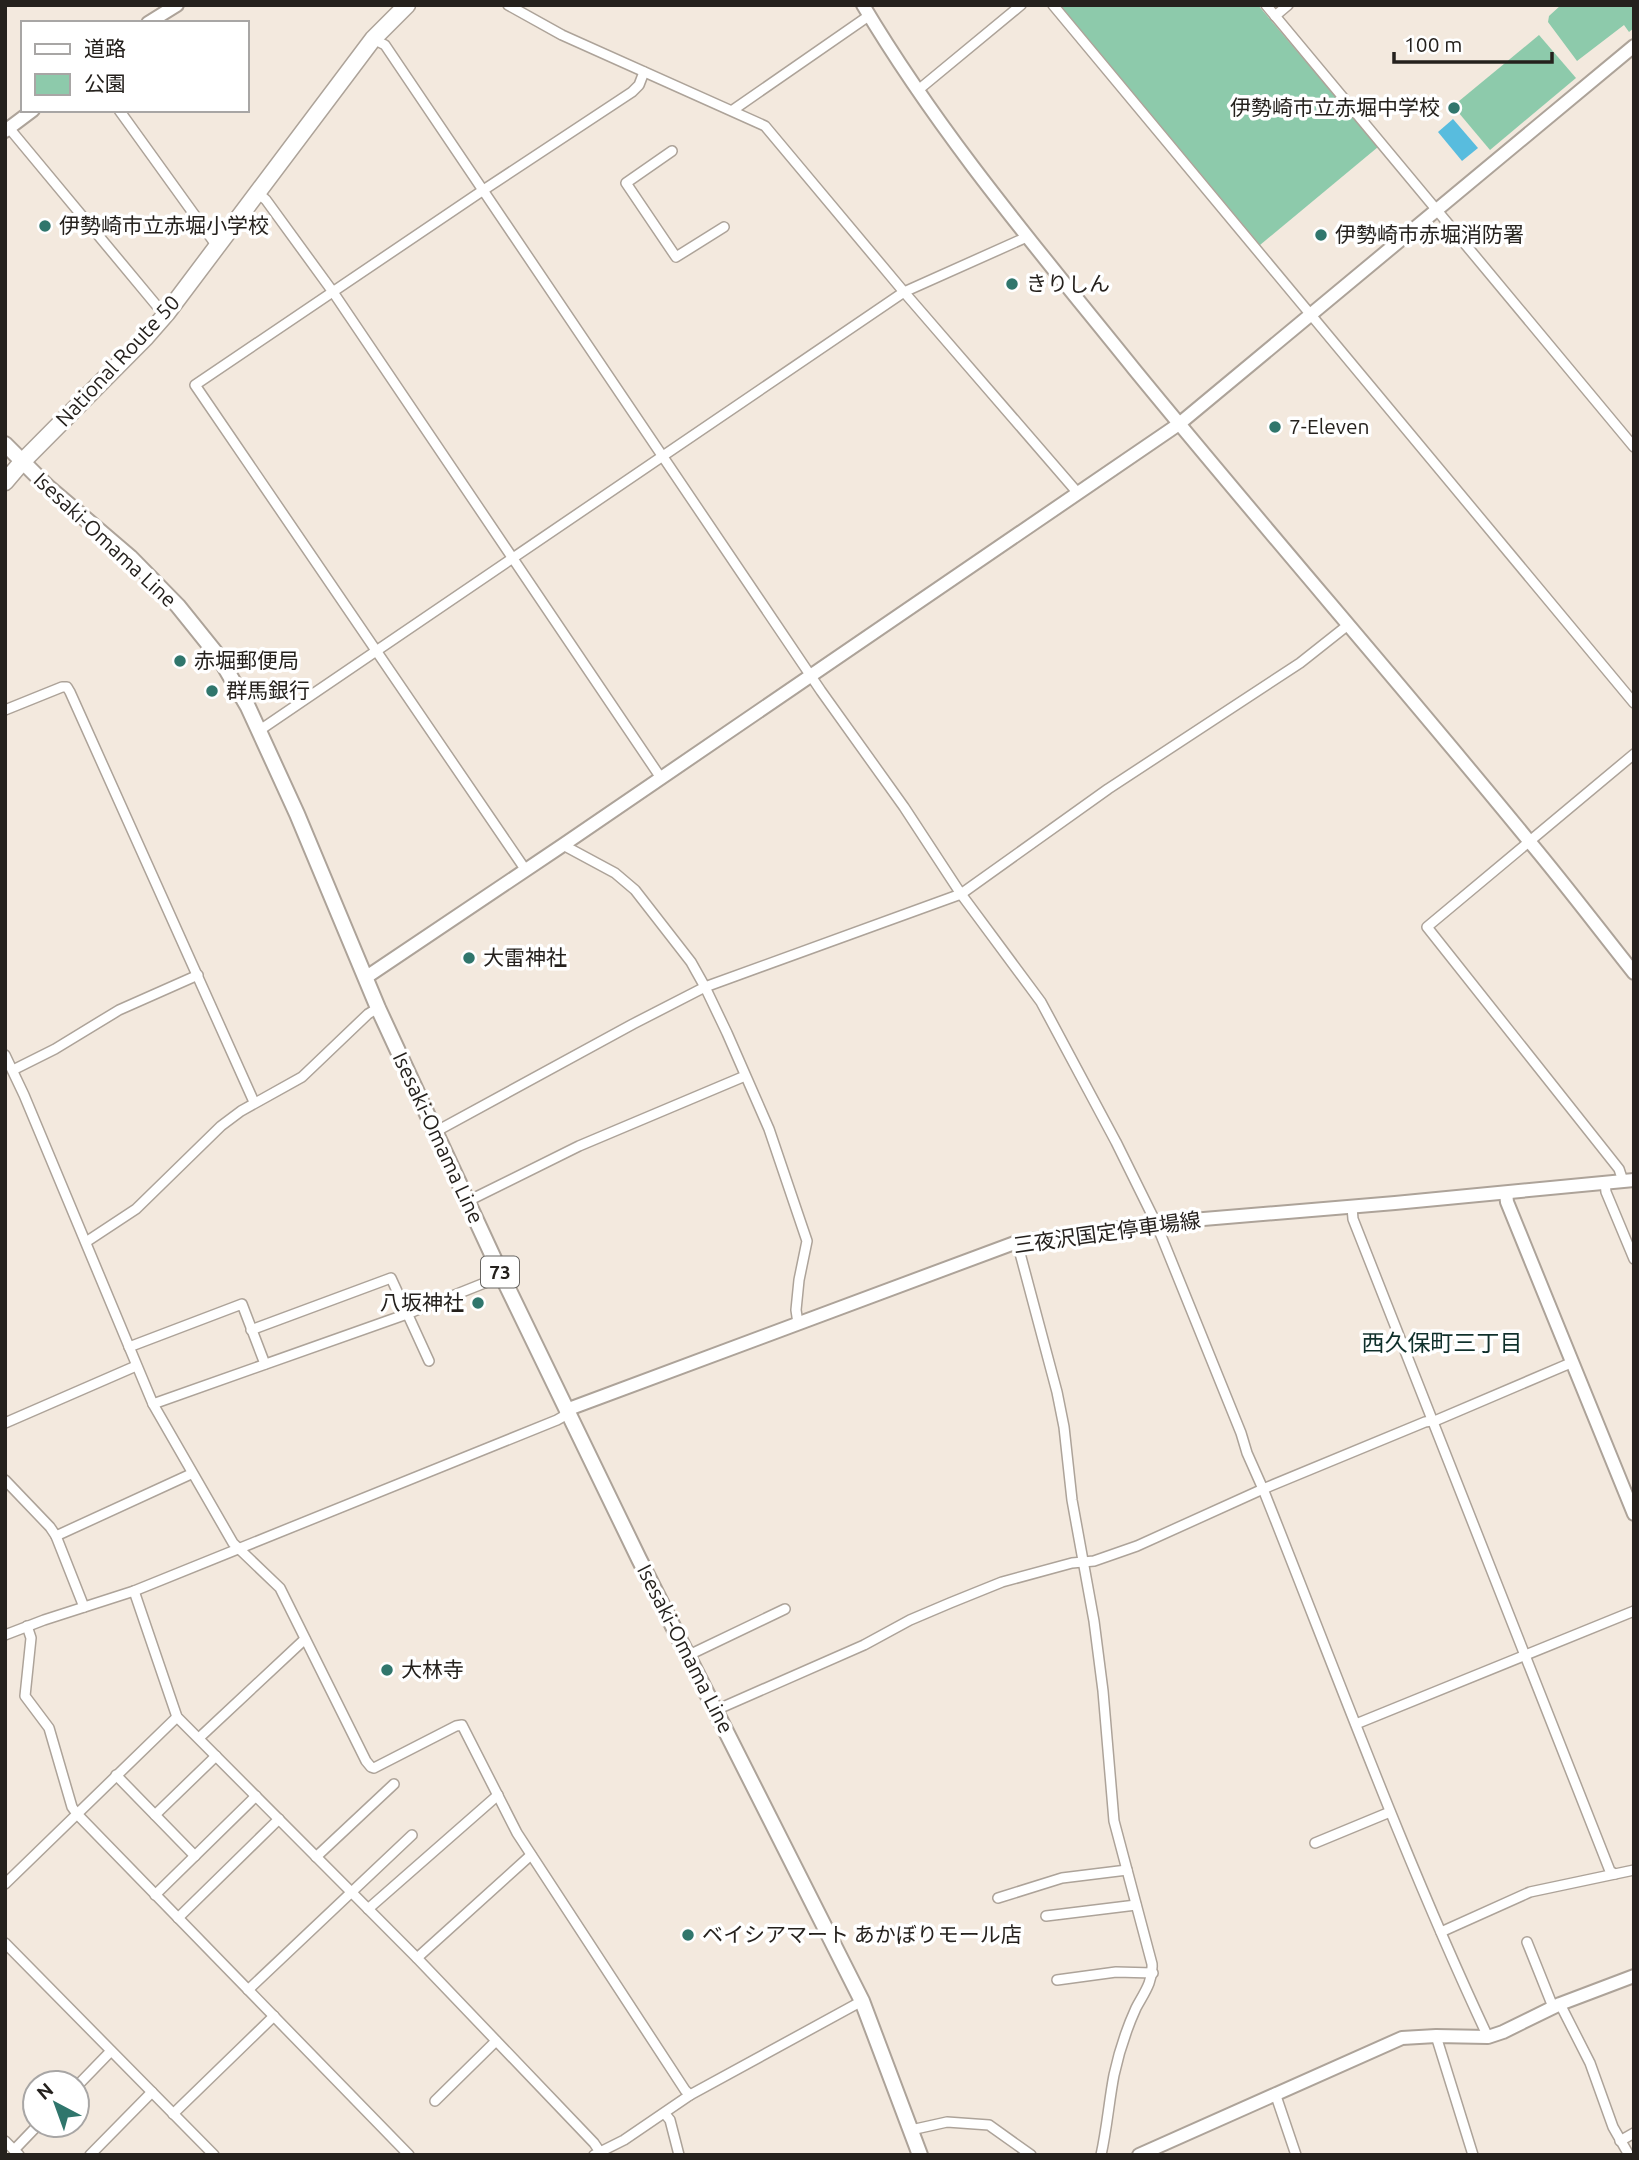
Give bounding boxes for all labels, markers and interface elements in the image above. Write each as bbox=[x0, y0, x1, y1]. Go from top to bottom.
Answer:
legend bbox=[21, 21, 248, 112]
scale bar bbox=[1394, 21, 1552, 65]
text: 100 m bbox=[1404, 32, 1462, 56]
text: 道路 bbox=[84, 36, 126, 60]
text: 公園 bbox=[84, 71, 126, 95]
place label: 伊勢崎市立赤堀中学校 bbox=[1230, 95, 1440, 119]
marker: 伊勢崎市立赤堀中学校 bbox=[1446, 100, 1462, 116]
place label: 伊勢崎市立赤堀小学校 bbox=[59, 213, 269, 237]
marker: 伊勢崎市立赤堀小学校 bbox=[37, 218, 53, 234]
place label: 伊勢崎市赤堀消防署 bbox=[1335, 222, 1524, 246]
marker: 伊勢崎市赤堀消防署 bbox=[1313, 227, 1329, 243]
place label: きりしん bbox=[1026, 271, 1110, 295]
marker: きりしん bbox=[1004, 276, 1020, 292]
street label: National Route 50 bbox=[50, 290, 184, 431]
place label: 7-Eleven bbox=[1289, 414, 1370, 438]
marker: 7-Eleven bbox=[1267, 419, 1283, 435]
street label: Isesaki-Omama Line bbox=[29, 467, 182, 612]
place label: 赤堀郵便局 bbox=[194, 648, 299, 672]
marker: 赤堀郵便局 bbox=[172, 653, 188, 669]
place label: 群馬銀行 bbox=[226, 678, 310, 702]
marker: 群馬銀行 bbox=[204, 683, 220, 699]
place label: 大雷神社 bbox=[483, 945, 567, 969]
marker: 大雷神社 bbox=[461, 950, 477, 966]
street label: Isesaki-Omama Line bbox=[389, 1048, 489, 1227]
street label: 三夜沢国定停車場線 bbox=[1012, 1207, 1202, 1257]
road number: 73 bbox=[481, 1256, 519, 1288]
place label: 八坂神社 bbox=[380, 1290, 464, 1314]
marker: 八坂神社 bbox=[470, 1295, 486, 1311]
district label: 西久保町三丁目 bbox=[1362, 1330, 1523, 1355]
street label: Isesaki-Omama Line bbox=[633, 1560, 739, 1737]
place label: 大林寺 bbox=[401, 1657, 464, 1681]
marker: 大林寺 bbox=[379, 1662, 395, 1678]
place label: ベイシアマート あかぼりモール店 bbox=[702, 1922, 1022, 1946]
marker: ベイシアマート あかぼりモール店 bbox=[680, 1927, 696, 1943]
north arrow bbox=[21, 2069, 91, 2139]
text: N bbox=[32, 2078, 57, 2104]

